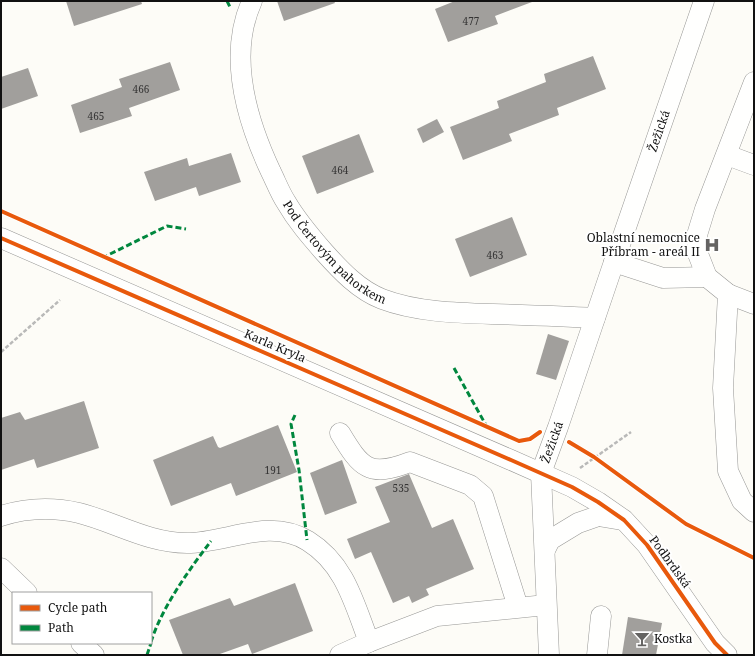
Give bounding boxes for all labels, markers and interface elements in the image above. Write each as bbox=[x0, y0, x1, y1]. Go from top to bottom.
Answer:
house number: 477 bbox=[463, 14, 480, 28]
house number: 466 bbox=[133, 82, 150, 96]
street label: Žežická bbox=[644, 107, 674, 154]
house number: 465 bbox=[88, 109, 104, 123]
house number: 464 bbox=[332, 163, 349, 177]
street label: Pod Čertovým pahorkem bbox=[279, 197, 389, 308]
place label: Oblastní nemocnice Příbram - areál II bbox=[587, 229, 700, 260]
hospital icon: Oblastní nemocnice Příbram - areál II bbox=[703, 236, 721, 254]
house number: 463 bbox=[487, 248, 504, 262]
street label: Karla Kryla bbox=[242, 325, 309, 366]
street label: Žežická bbox=[536, 419, 567, 465]
house number: 191 bbox=[265, 463, 281, 477]
house number: 535 bbox=[393, 481, 409, 495]
street label: Podbrdská bbox=[646, 532, 695, 592]
legend bbox=[12, 592, 152, 644]
text: Cycle path bbox=[48, 599, 108, 616]
text: Path bbox=[48, 619, 74, 636]
bar icon: Kostka bbox=[633, 630, 651, 648]
place label: Kostka bbox=[654, 630, 693, 647]

